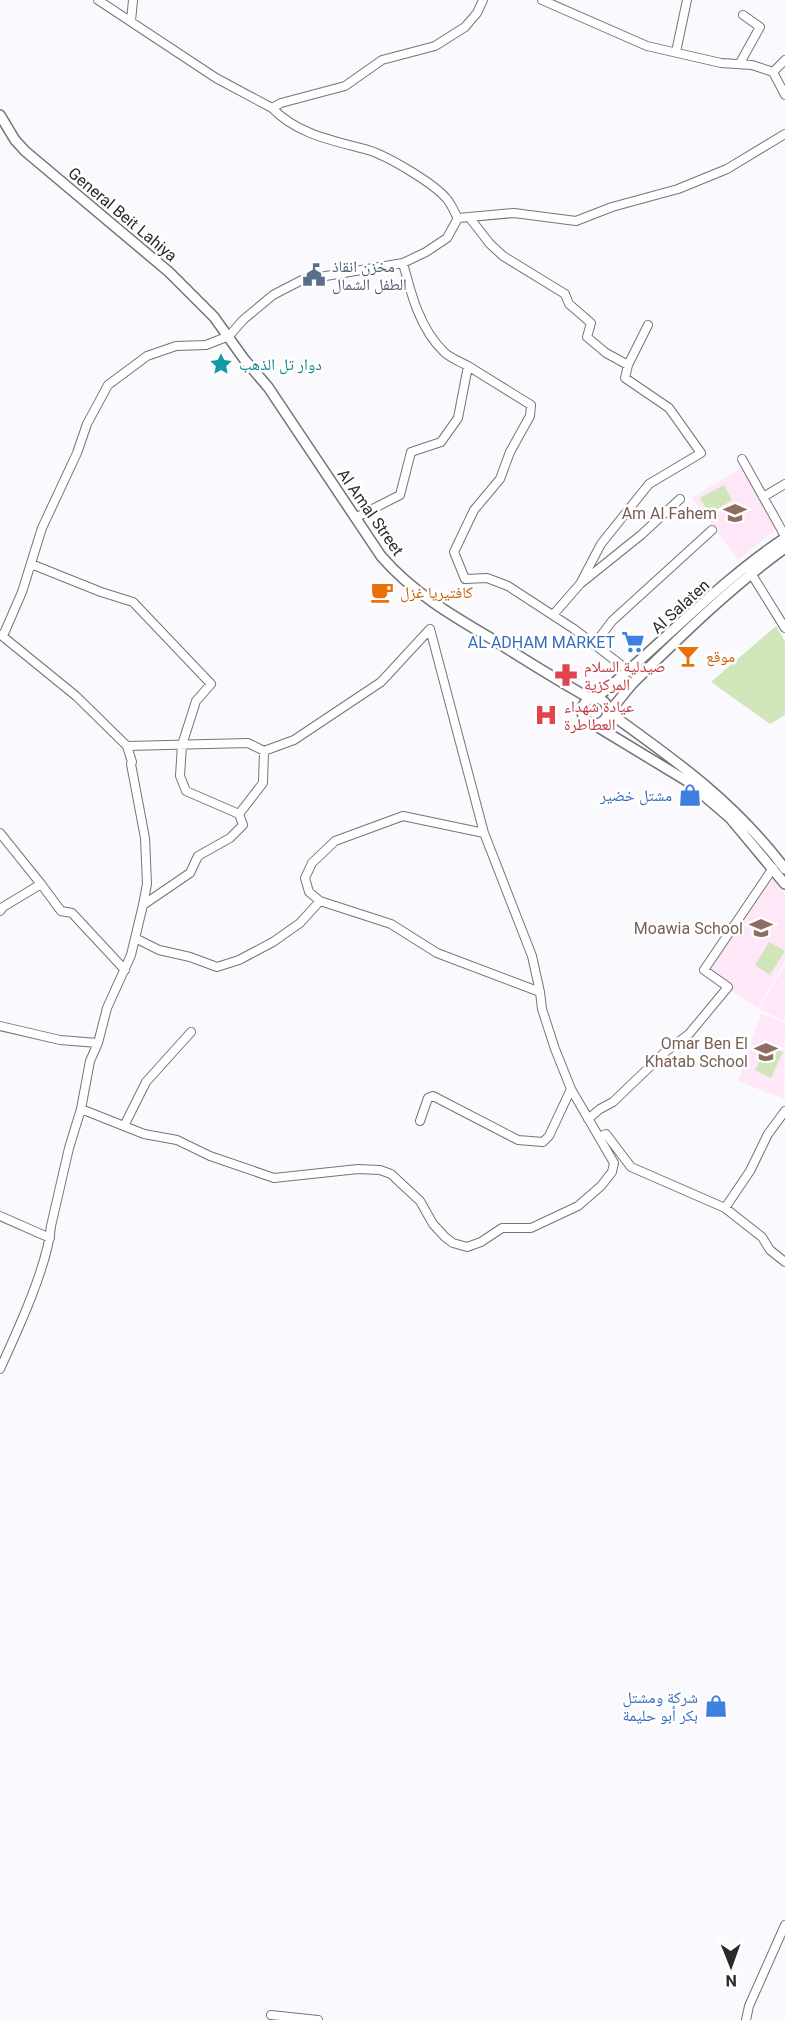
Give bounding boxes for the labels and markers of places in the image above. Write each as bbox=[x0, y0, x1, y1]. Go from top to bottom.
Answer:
place label: مخزن انقاذ الطفل الشمال bbox=[332, 257, 407, 295]
public building icon: مخزن انقاذ الطفل الشمال bbox=[301, 262, 327, 288]
place icon: دوار تل الذهب bbox=[208, 351, 234, 377]
place label: دوار تل الذهب bbox=[239, 355, 322, 375]
school or university icon: Am Al Fahem bbox=[722, 500, 748, 526]
place label: Am Al Fahem bbox=[622, 504, 717, 523]
cafe icon: كافتيريا غزل bbox=[369, 579, 395, 605]
place label: كافتيريا غزل bbox=[400, 583, 473, 603]
supermarket icon: AL ADHAM MARKET bbox=[620, 629, 646, 655]
place label: AL ADHAM MARKET bbox=[468, 633, 615, 652]
bar icon: موقع bbox=[675, 643, 701, 669]
place label: موقع bbox=[706, 647, 735, 667]
place label: صيدلية السلام المركزية bbox=[584, 657, 666, 694]
pharmacy icon: صيدلية السلام المركزية bbox=[553, 662, 579, 688]
place label: عيادة شهداء العطاطرة bbox=[564, 697, 634, 734]
hospital icon: عيادة شهداء العطاطرة bbox=[533, 702, 559, 728]
shop icon: مشتل خضير bbox=[677, 782, 703, 808]
place label: مشتل خضير bbox=[599, 786, 672, 806]
school or university icon: Moawia School bbox=[748, 915, 774, 941]
place label: Moawia School bbox=[634, 919, 743, 938]
place label: Omar Ben El Khatab School bbox=[645, 1034, 748, 1071]
school or university icon: Omar Ben El Khatab School bbox=[753, 1039, 779, 1065]
place label: شركة ومشتل بكر أبو حليمة bbox=[622, 1688, 698, 1725]
shop icon: شركة ومشتل بكر أبو حليمة bbox=[703, 1693, 729, 1719]

